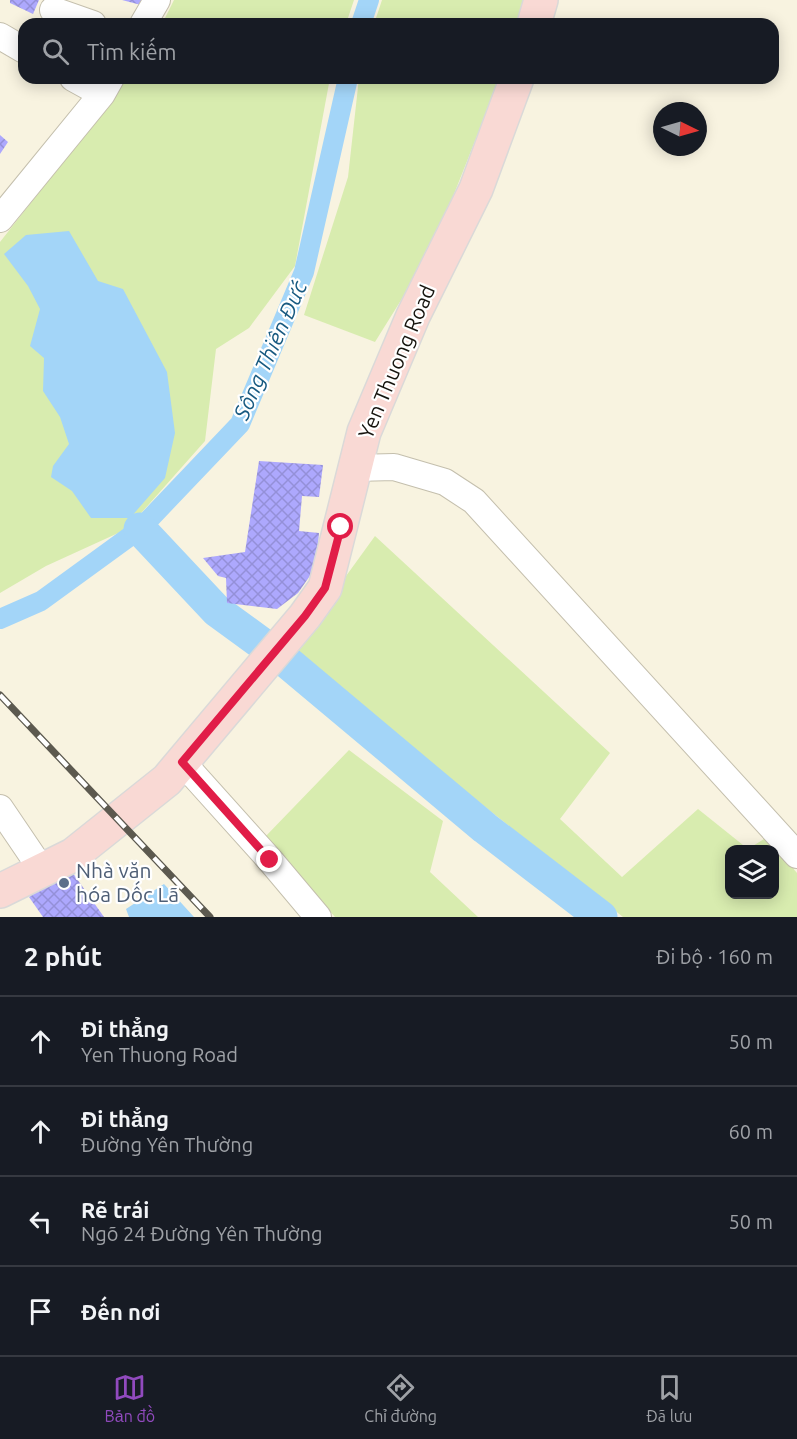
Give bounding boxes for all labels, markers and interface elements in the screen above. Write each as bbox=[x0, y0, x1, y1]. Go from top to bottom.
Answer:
search box bbox=[18, 18, 779, 84]
icon: search bbox=[39, 35, 72, 68]
text: Tìm kiếm bbox=[87, 39, 177, 64]
north arrow bbox=[653, 102, 707, 156]
water label: Sông Thiên Đức bbox=[227, 276, 312, 424]
street label: Yen Thuong Road bbox=[353, 281, 439, 442]
route start bbox=[327, 513, 353, 539]
map controls bbox=[725, 845, 779, 899]
button: layers bbox=[725, 845, 779, 899]
route end bbox=[256, 846, 282, 872]
place label: Nhà văn hóa Dốc Lã bbox=[76, 858, 179, 906]
marker: Nhà văn hóa Dốc Lã bbox=[57, 876, 71, 890]
text: 2 phút bbox=[24, 942, 102, 971]
text: Đi bộ · 160 m bbox=[656, 945, 773, 968]
text: Đi thẳng bbox=[81, 1016, 169, 1041]
icon: ahead bbox=[24, 1025, 57, 1058]
text: 50 m bbox=[729, 1030, 773, 1053]
text: Yen Thuong Road bbox=[81, 1043, 238, 1066]
text: Đi thẳng bbox=[81, 1106, 169, 1131]
icon: ahead bbox=[24, 1115, 57, 1148]
text: 60 m bbox=[729, 1120, 773, 1143]
text: Đường Yên Thường bbox=[81, 1133, 253, 1156]
text: Rẽ trái bbox=[81, 1197, 149, 1222]
icon: left bbox=[24, 1205, 57, 1238]
text: 50 m bbox=[729, 1210, 773, 1233]
text: Ngõ 24 Đường Yên Thường bbox=[81, 1222, 322, 1245]
icon: arrive bbox=[24, 1295, 57, 1328]
text: Đến nơi bbox=[81, 1299, 160, 1324]
tab: Bản đồ bbox=[105, 1371, 155, 1426]
tab: Chỉ đường bbox=[364, 1371, 437, 1426]
tab: Đã lưu bbox=[646, 1371, 692, 1425]

